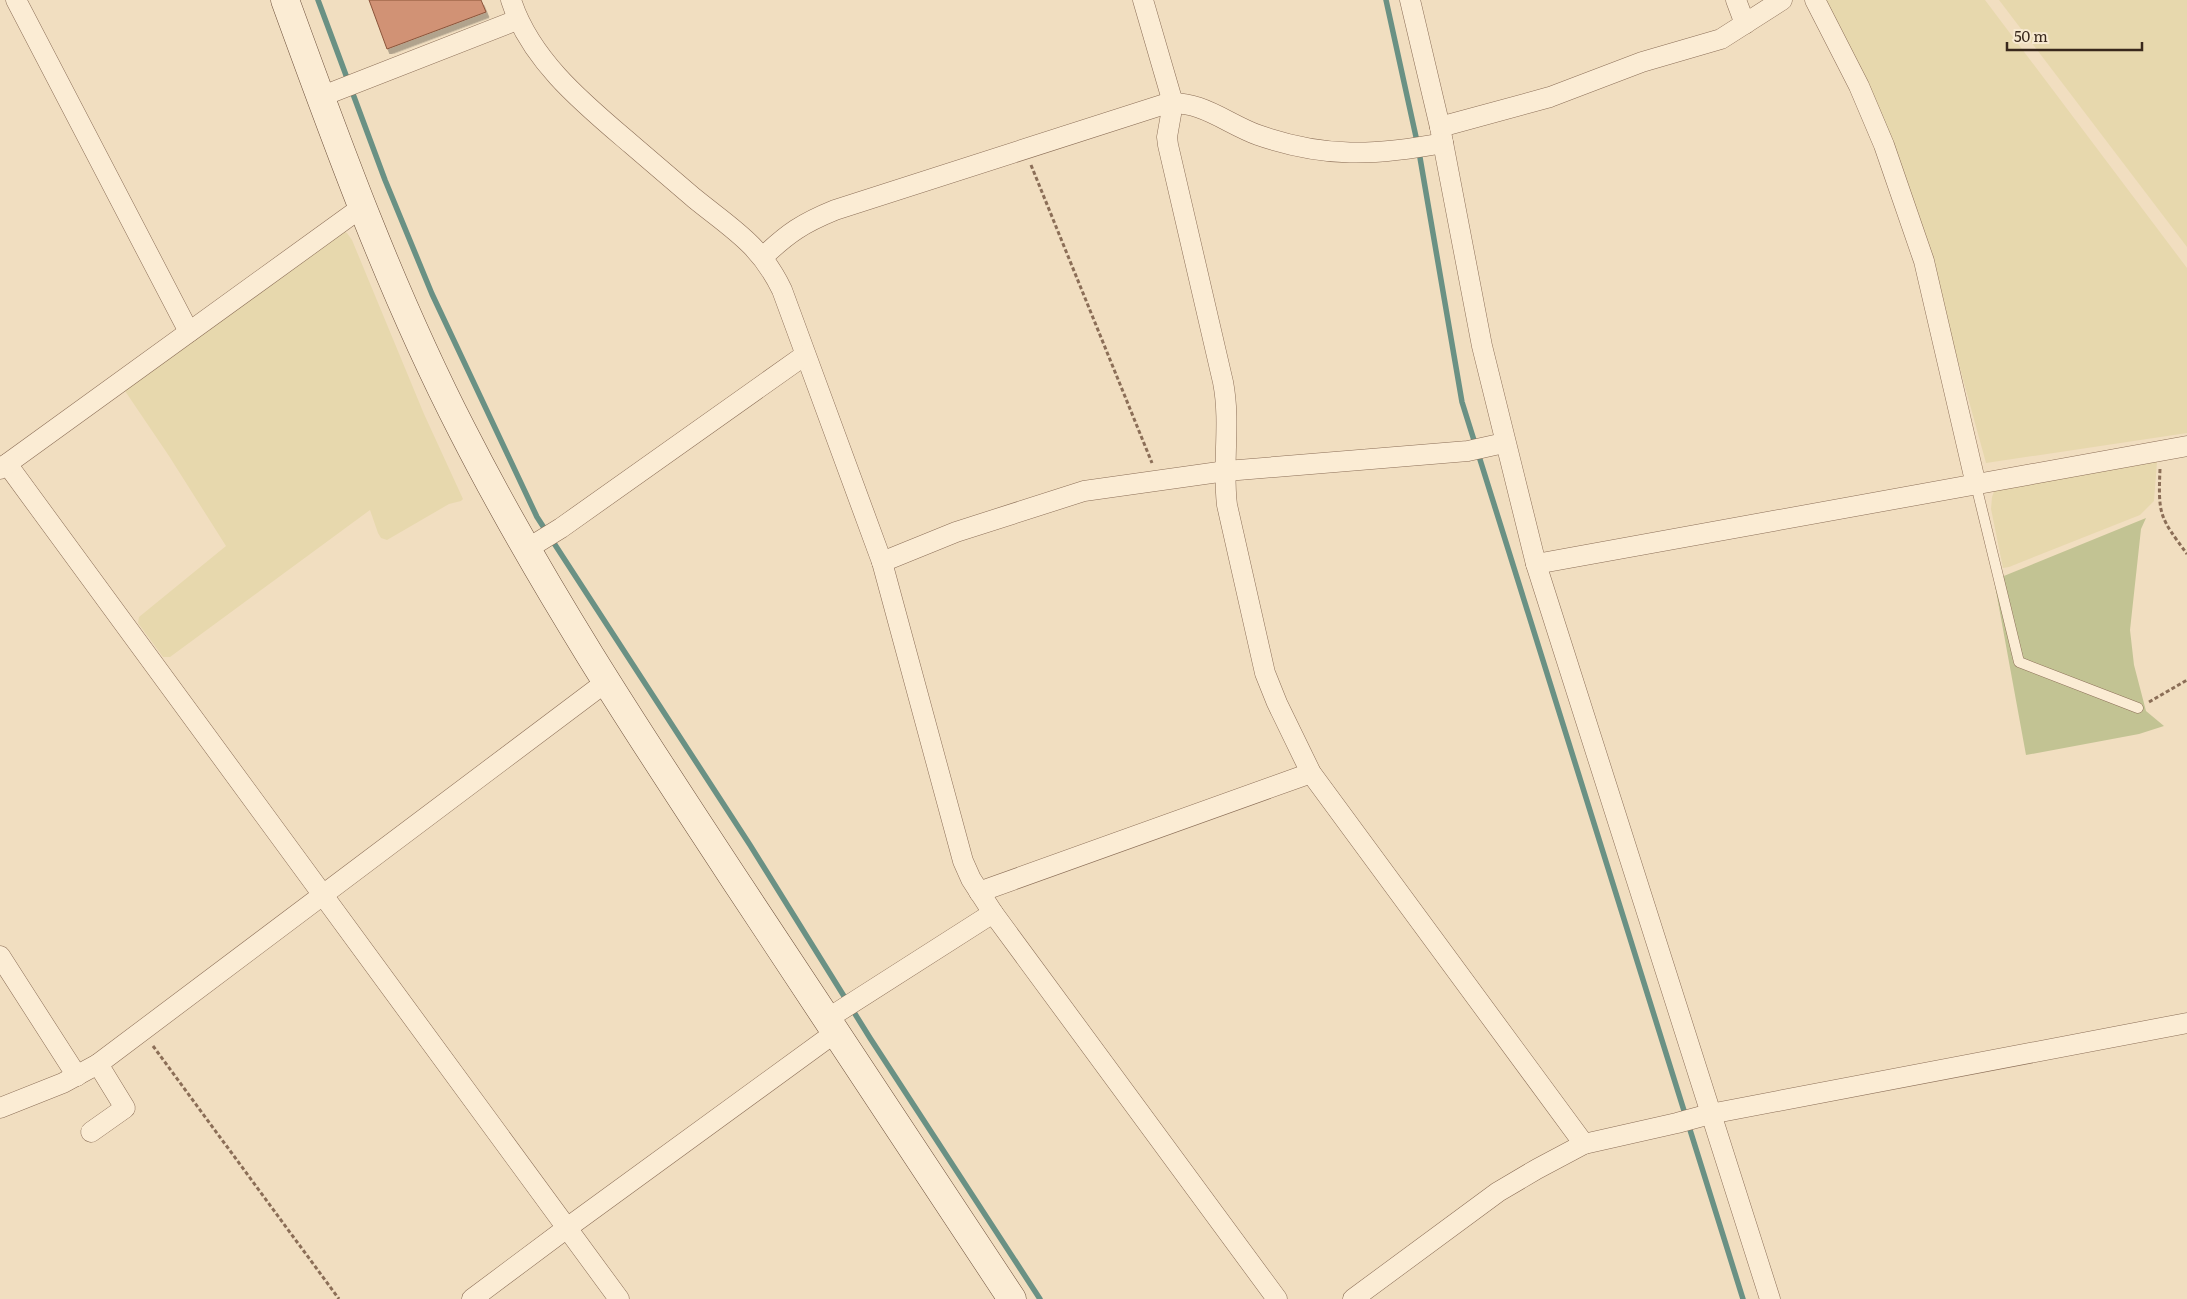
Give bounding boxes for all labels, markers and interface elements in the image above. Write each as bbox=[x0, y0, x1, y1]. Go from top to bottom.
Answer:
scale bar bbox=[2007, 20, 2142, 52]
text: 50 m bbox=[2014, 24, 2048, 47]

